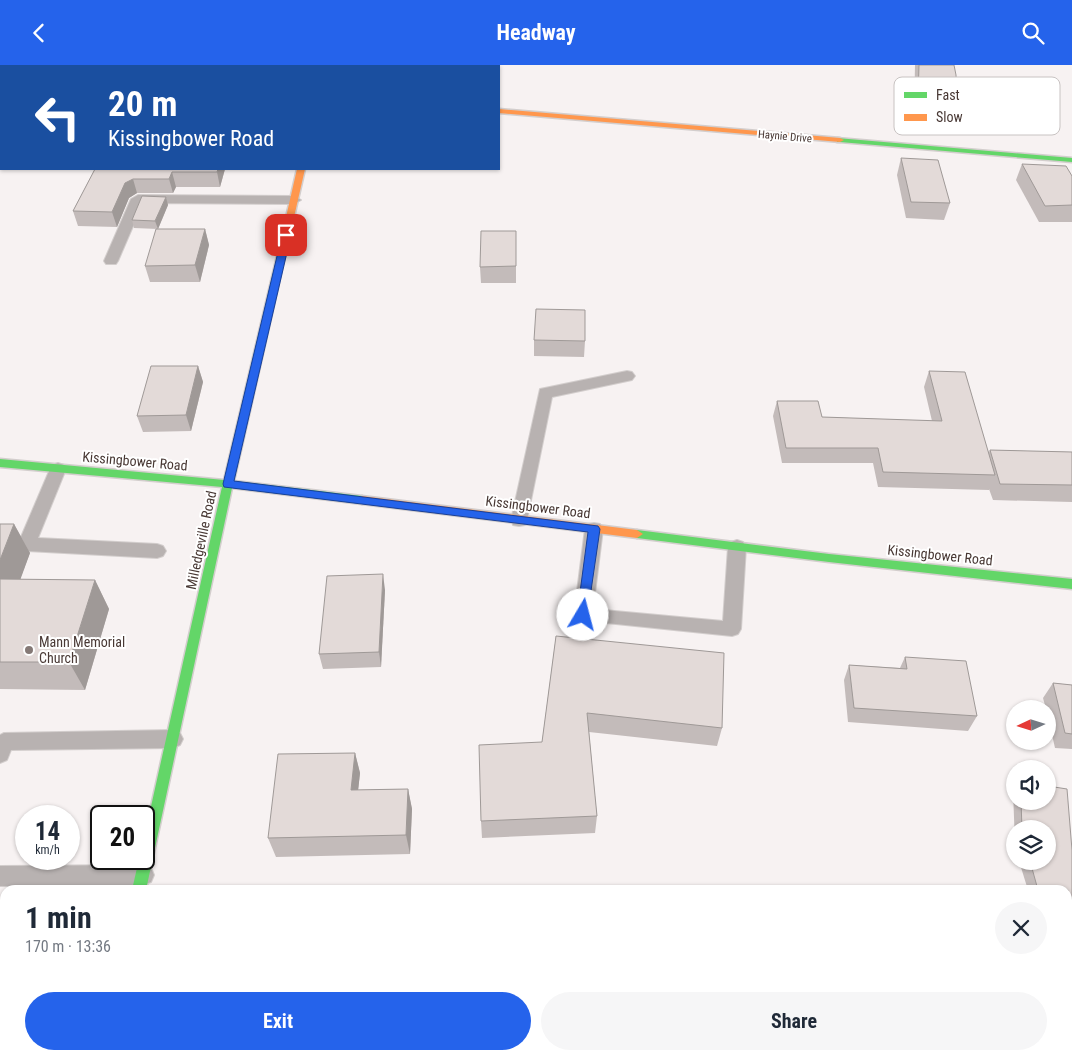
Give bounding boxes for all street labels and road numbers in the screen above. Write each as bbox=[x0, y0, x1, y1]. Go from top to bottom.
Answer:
street label: Haynie Drive bbox=[757, 128, 812, 145]
street label: Kissingbower Road bbox=[82, 448, 188, 474]
street label: Milledgeville Road bbox=[183, 489, 219, 591]
street label: Kissingbower Road bbox=[485, 493, 591, 521]
street label: Kissingbower Road bbox=[887, 542, 993, 568]

